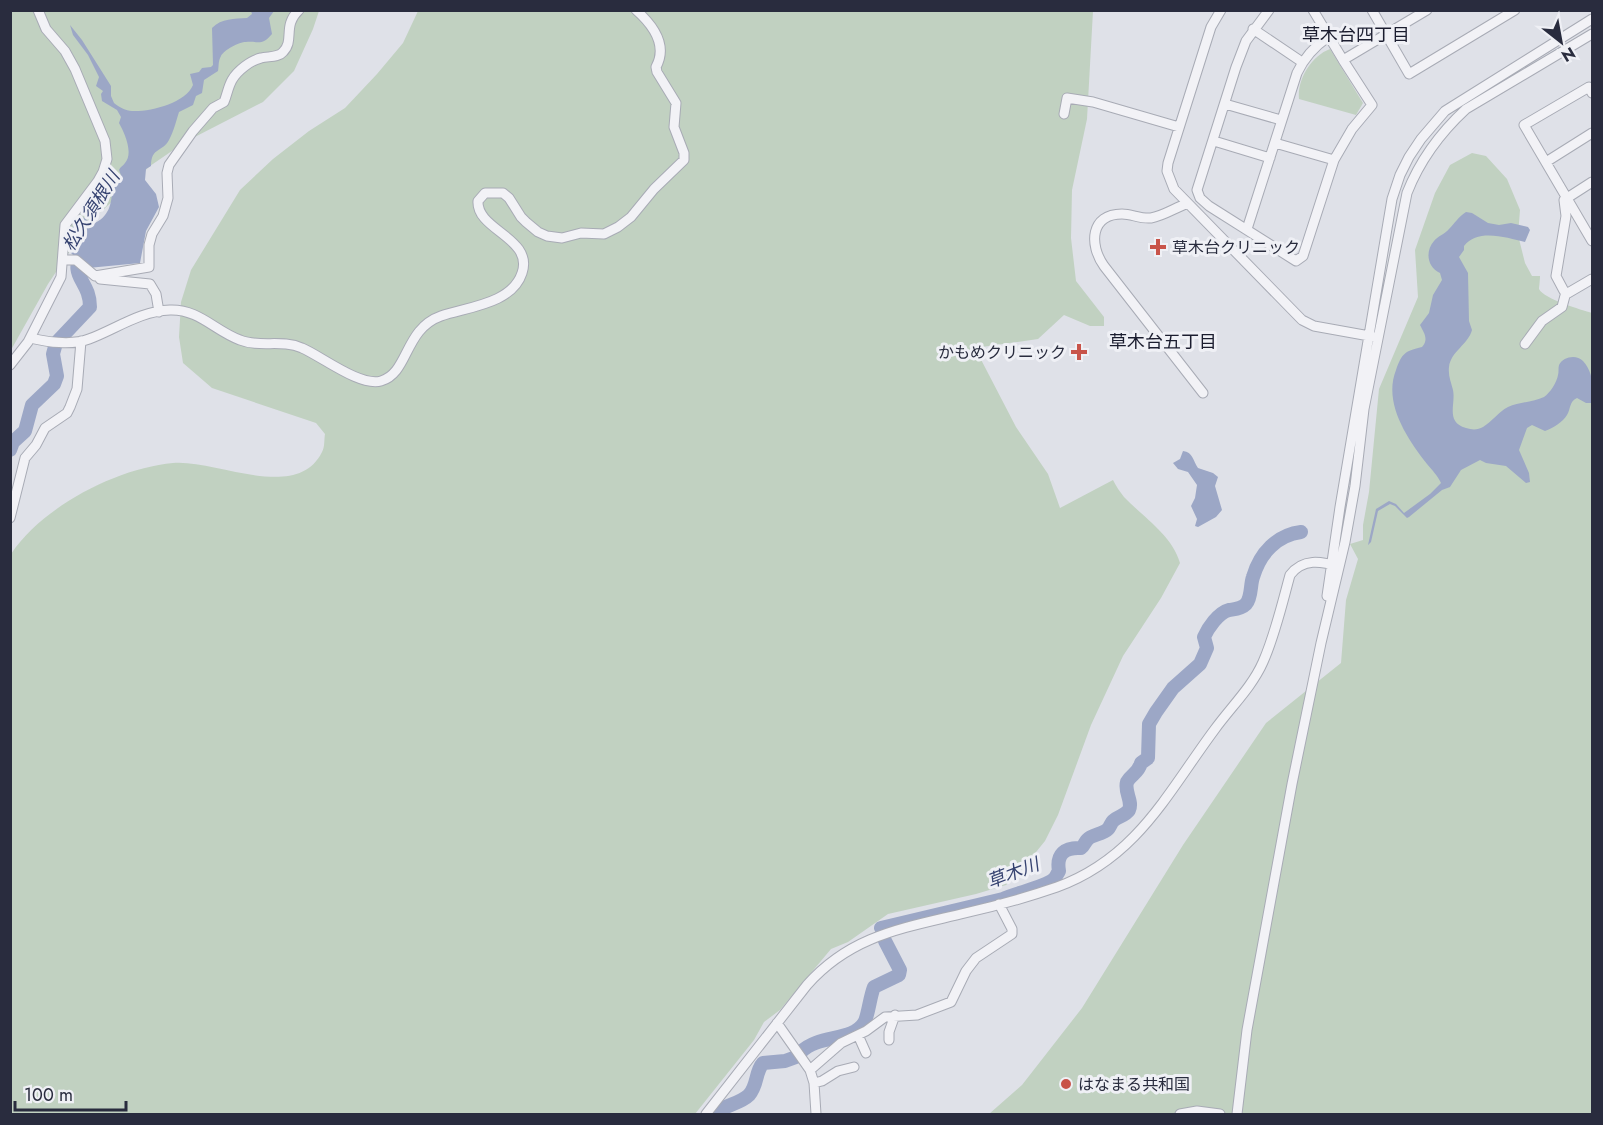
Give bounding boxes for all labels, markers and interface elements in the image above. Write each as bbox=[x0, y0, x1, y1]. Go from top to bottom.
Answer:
north arrow bbox=[1531, 12, 1591, 72]
district label: 草木台四丁目 bbox=[1302, 22, 1410, 48]
text: N bbox=[1557, 41, 1580, 68]
water label: 松久須根川 bbox=[56, 164, 127, 256]
place label: 草木台クリニック bbox=[1172, 236, 1300, 259]
marker: 草木台クリニック bbox=[1149, 238, 1167, 256]
district label: 草木台五丁目 bbox=[1109, 329, 1217, 355]
place label: かもめクリニック bbox=[938, 341, 1066, 364]
marker: かもめクリニック bbox=[1070, 343, 1088, 361]
water label: 草木川 bbox=[983, 850, 1045, 895]
place label: はなまる共和国 bbox=[1078, 1073, 1190, 1096]
scale bar bbox=[15, 1074, 126, 1112]
marker: はなまる共和国 bbox=[1059, 1077, 1073, 1091]
text: 100 m bbox=[24, 1082, 73, 1108]

